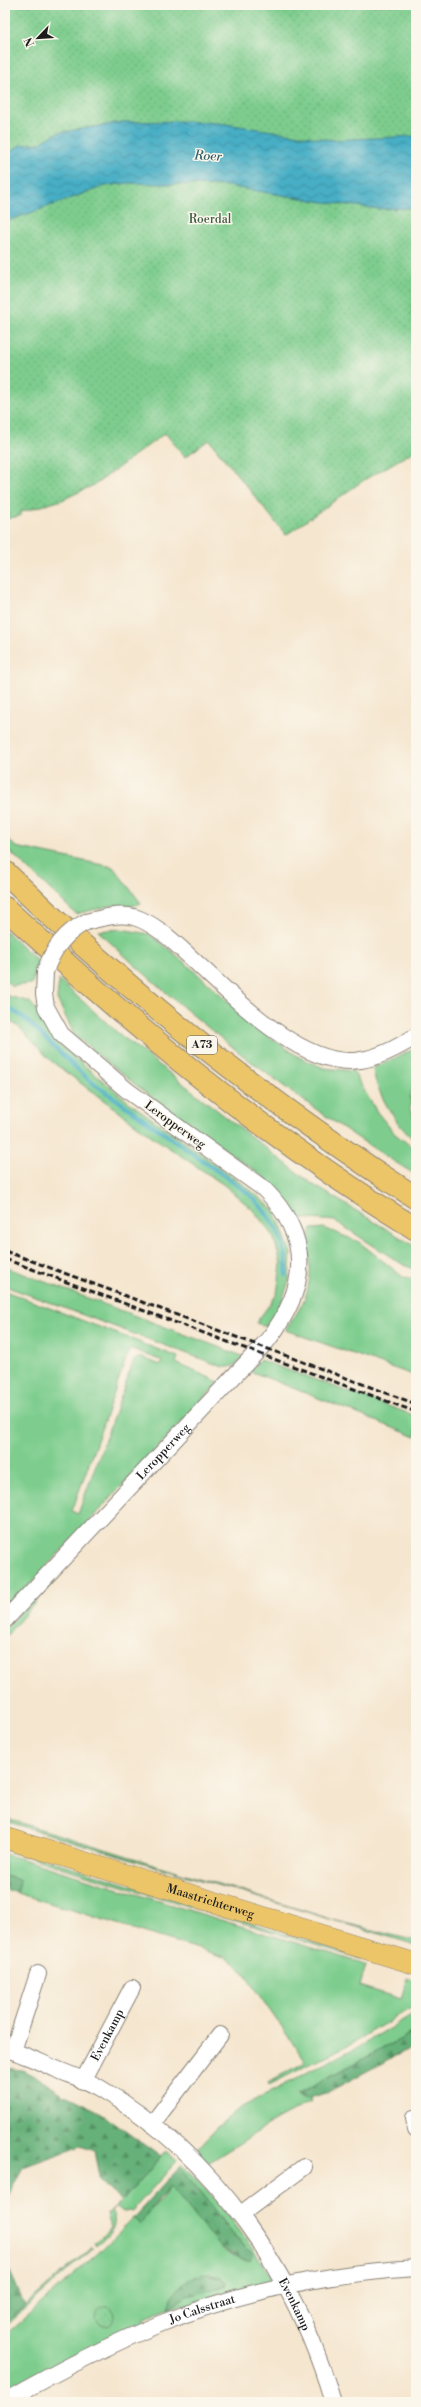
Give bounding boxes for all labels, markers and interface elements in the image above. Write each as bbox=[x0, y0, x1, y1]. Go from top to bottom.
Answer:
north arrow bbox=[18, 18, 58, 58]
text: N bbox=[22, 35, 38, 49]
water label: Roer bbox=[193, 147, 223, 165]
park label: Roerdal bbox=[189, 212, 232, 227]
road number: A73 bbox=[187, 1036, 217, 1054]
street label: Leropperweg bbox=[142, 1098, 209, 1153]
street label: Leropperweg bbox=[133, 1420, 194, 1483]
street label: Maastrichterweg bbox=[165, 1880, 257, 1922]
street label: Evenkamp bbox=[87, 2006, 127, 2064]
street label: Evenkamp bbox=[275, 2275, 314, 2333]
street label: Jo Calsstraat bbox=[166, 2291, 238, 2327]

